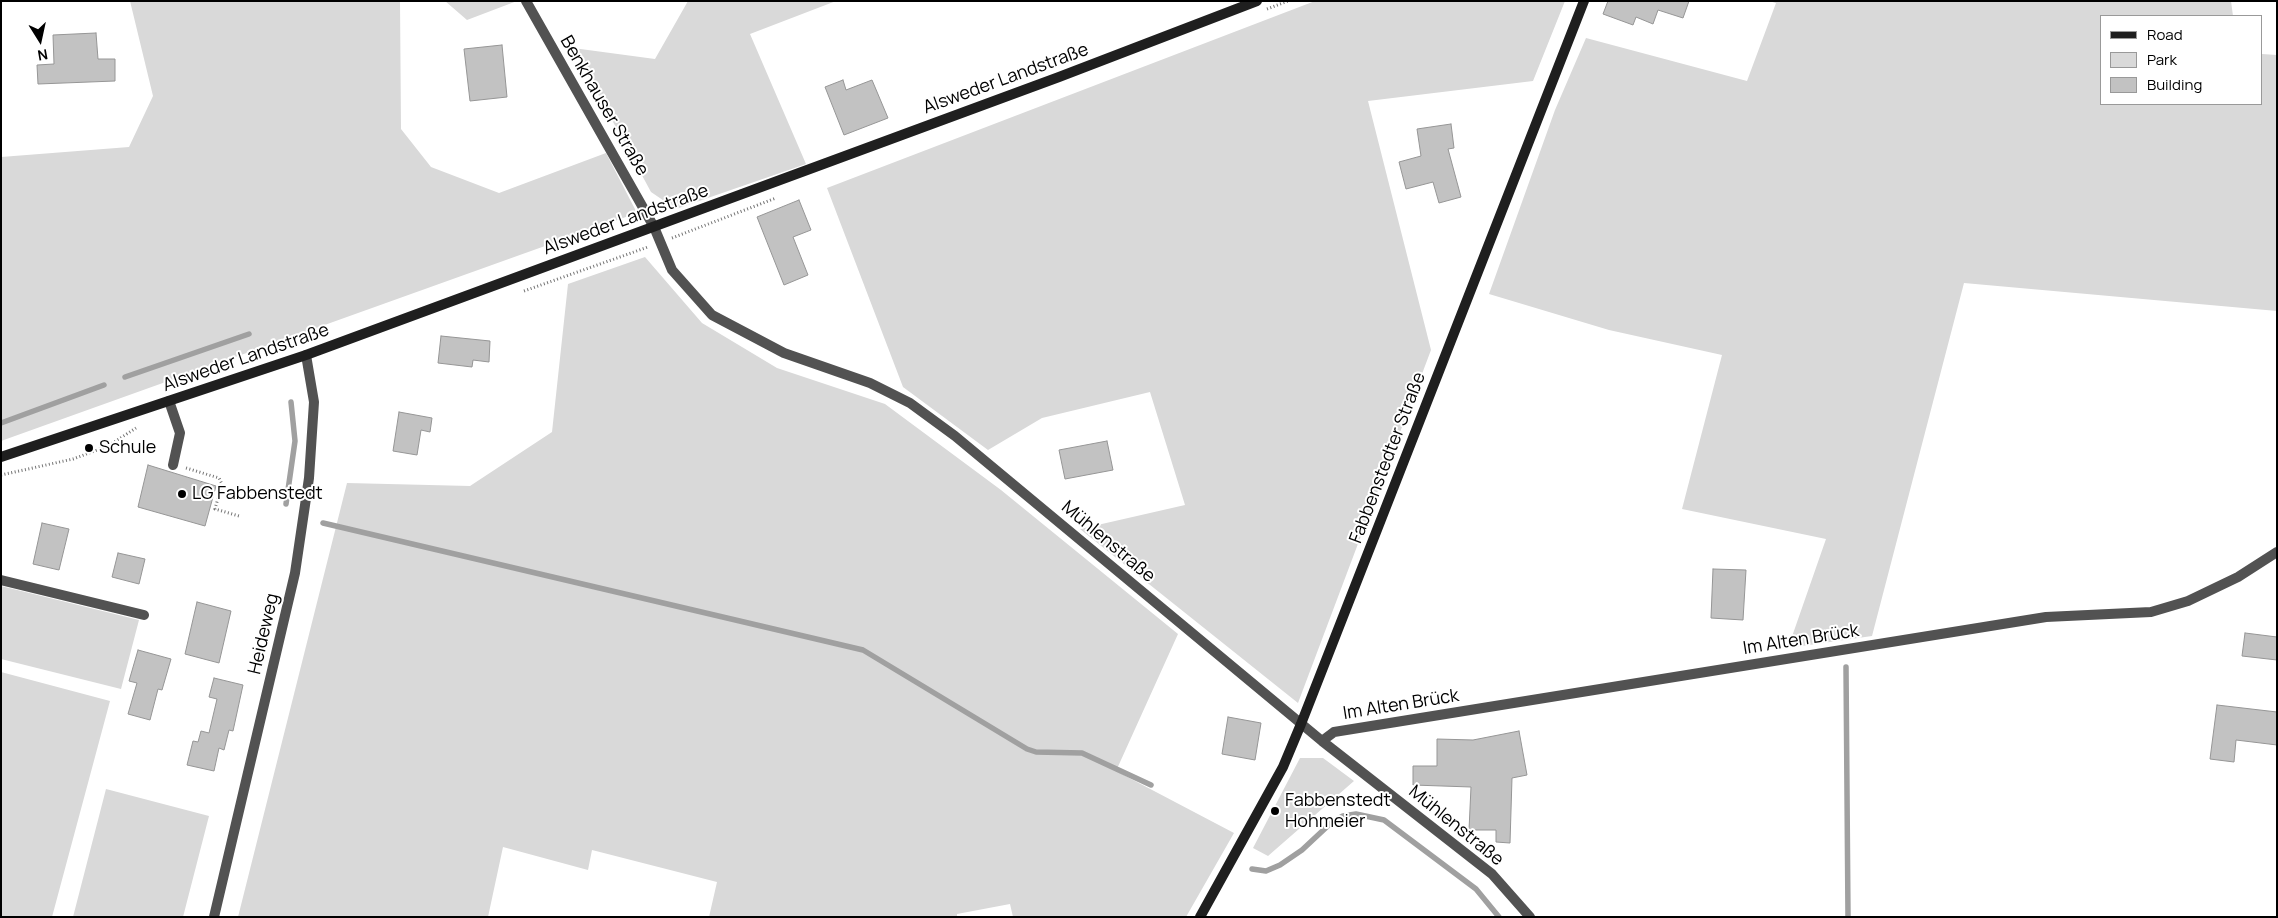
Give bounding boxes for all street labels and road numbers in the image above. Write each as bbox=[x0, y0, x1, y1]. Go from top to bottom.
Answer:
street label: Benkhauser Straße bbox=[555, 32, 653, 180]
street label: Alsweder Landstraße bbox=[920, 39, 1092, 119]
street label: Alsweder Landstraße bbox=[540, 180, 712, 260]
street label: Alsweder Landstraße bbox=[160, 319, 332, 397]
street label: Fabbenstedter Straße bbox=[1345, 369, 1431, 547]
street label: Mühlenstraße bbox=[1057, 497, 1159, 587]
street label: Heideweg bbox=[244, 591, 284, 677]
street label: Im Alten Brück bbox=[1741, 620, 1861, 660]
street label: Im Alten Brück bbox=[1341, 685, 1461, 725]
street label: Mühlenstraße bbox=[1404, 781, 1508, 871]

